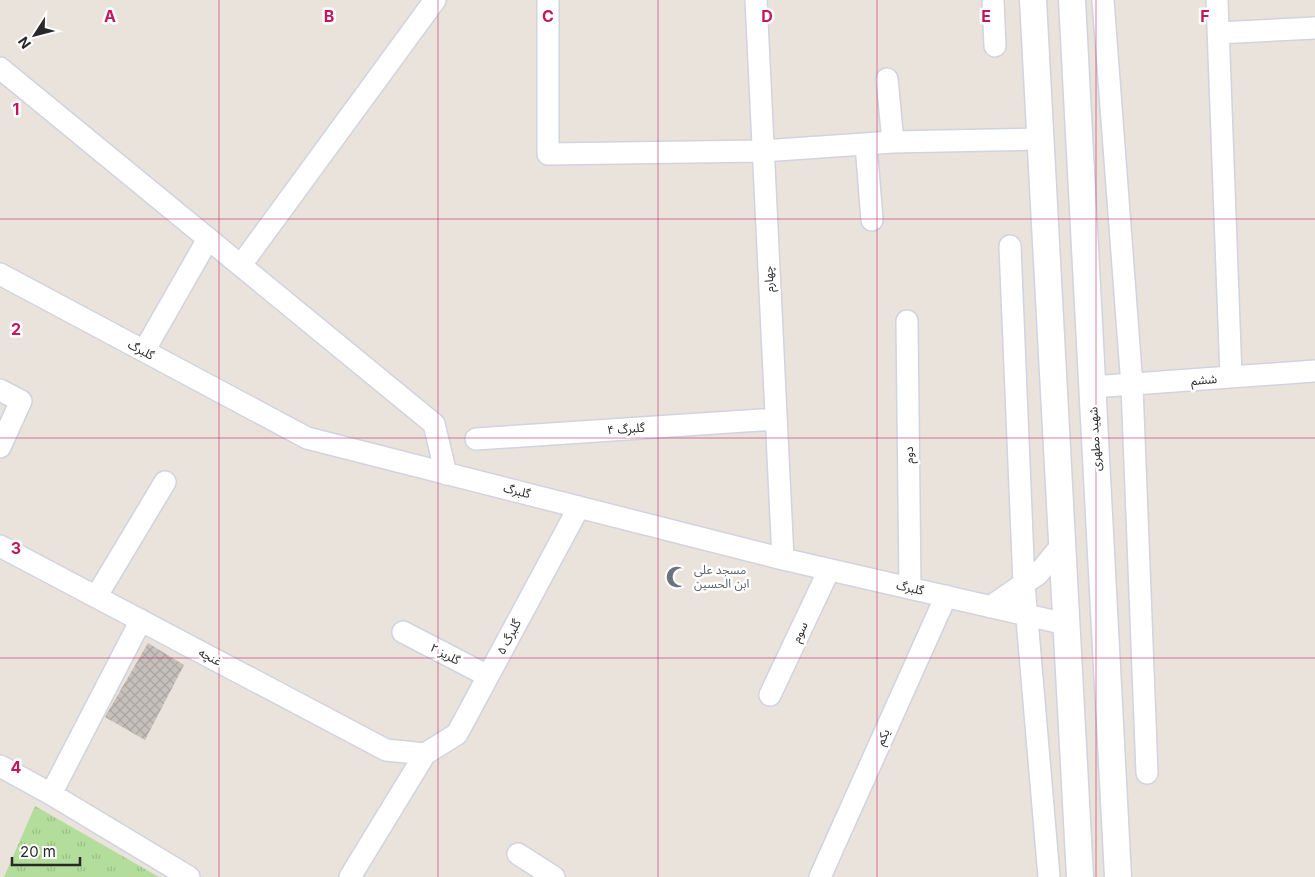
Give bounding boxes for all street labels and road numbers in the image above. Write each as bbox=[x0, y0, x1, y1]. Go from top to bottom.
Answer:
street label: چهارم bbox=[760, 265, 779, 293]
street label: گلبرگ bbox=[126, 336, 158, 363]
street label: ششم bbox=[1190, 371, 1218, 390]
street label: شهید مطهری bbox=[1085, 406, 1104, 472]
street label: گلبرگ ۴ bbox=[607, 420, 646, 437]
street label: دوم bbox=[901, 446, 918, 464]
street label: گلبرگ bbox=[502, 480, 533, 501]
street label: گلبرگ bbox=[895, 577, 926, 598]
street label: گلبرگ ۵ bbox=[493, 616, 525, 657]
street label: سوم bbox=[788, 619, 813, 645]
street label: گلریز ۲ bbox=[428, 640, 464, 668]
street label: غنچه bbox=[196, 644, 224, 670]
street label: یکم bbox=[872, 726, 895, 748]

